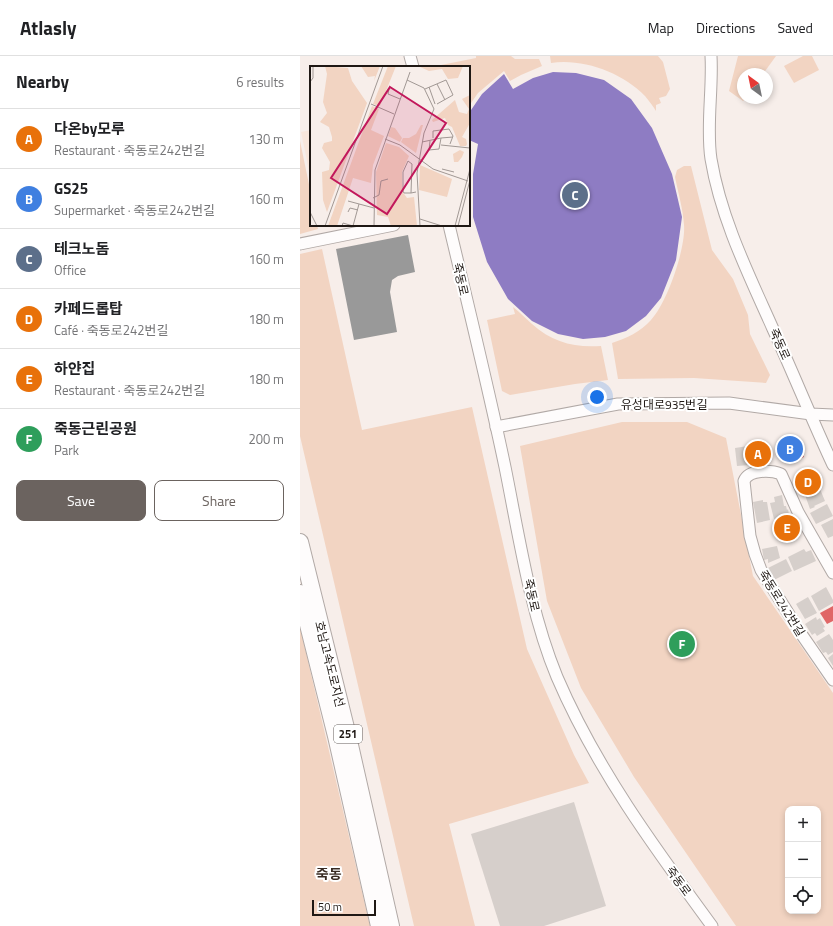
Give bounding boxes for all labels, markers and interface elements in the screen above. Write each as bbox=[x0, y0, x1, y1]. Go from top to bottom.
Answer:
text: Atlasly bbox=[20, 13, 77, 42]
text: Map bbox=[648, 17, 674, 38]
text: Directions bbox=[696, 17, 755, 38]
text: Saved bbox=[777, 17, 813, 38]
inset map bbox=[310, 66, 470, 226]
north arrow bbox=[737, 68, 773, 104]
text: Nearby bbox=[16, 69, 69, 95]
text: 6 results bbox=[236, 72, 284, 92]
text: 다온by모루 bbox=[54, 117, 125, 140]
text: A bbox=[25, 129, 33, 149]
text: 130 m bbox=[248, 129, 284, 149]
text: Restaurant · 죽동로242번길 bbox=[54, 140, 205, 160]
text: GS25 bbox=[54, 177, 88, 200]
pin: C bbox=[562, 180, 588, 210]
text: B bbox=[25, 189, 33, 209]
text: 160 m bbox=[248, 189, 284, 209]
text: Supermarket · 죽동로242번길 bbox=[54, 200, 215, 220]
text: 테크노돔 bbox=[54, 237, 109, 260]
text: C bbox=[25, 249, 33, 269]
text: 160 m bbox=[248, 249, 284, 269]
text: Office bbox=[54, 260, 86, 280]
street label: 죽동로 bbox=[448, 261, 474, 297]
text: 카페드롭탑 bbox=[54, 297, 123, 320]
text: D bbox=[25, 309, 33, 329]
text: 180 m bbox=[248, 309, 284, 329]
text: Café · 죽동로242번길 bbox=[54, 320, 169, 340]
street label: 죽동로 bbox=[765, 325, 795, 363]
text: 하얀집 bbox=[54, 357, 95, 380]
text: E bbox=[25, 369, 33, 389]
text: 180 m bbox=[248, 369, 284, 389]
text: Restaurant · 죽동로242번길 bbox=[54, 380, 205, 400]
your location bbox=[587, 387, 607, 407]
street label: 유성대로935번길 bbox=[621, 395, 707, 414]
text: 죽동근린공원 bbox=[54, 417, 137, 440]
text: F bbox=[26, 429, 32, 449]
text: 200 m bbox=[248, 429, 284, 449]
pin: B bbox=[777, 434, 803, 464]
pin: A bbox=[745, 439, 771, 469]
text: Park bbox=[54, 440, 79, 460]
pin: D bbox=[795, 467, 821, 497]
button: Save bbox=[16, 480, 146, 521]
button: Share bbox=[154, 480, 284, 521]
pin: E bbox=[774, 513, 800, 543]
street label: 죽동로242번길 bbox=[754, 566, 810, 640]
street label: 죽동로 bbox=[519, 577, 545, 613]
street label: 호남고속도로지선 bbox=[310, 619, 350, 709]
pin: F bbox=[669, 629, 695, 659]
road number: 251 bbox=[334, 725, 362, 743]
map controls bbox=[785, 806, 821, 914]
button: + bbox=[785, 806, 821, 842]
button: − bbox=[785, 842, 821, 878]
street label: 죽동로 bbox=[662, 862, 696, 900]
district label: 죽동 bbox=[316, 863, 342, 884]
button: locate bbox=[785, 878, 821, 914]
scale bar bbox=[312, 898, 376, 917]
text: 50 m bbox=[318, 899, 342, 915]

